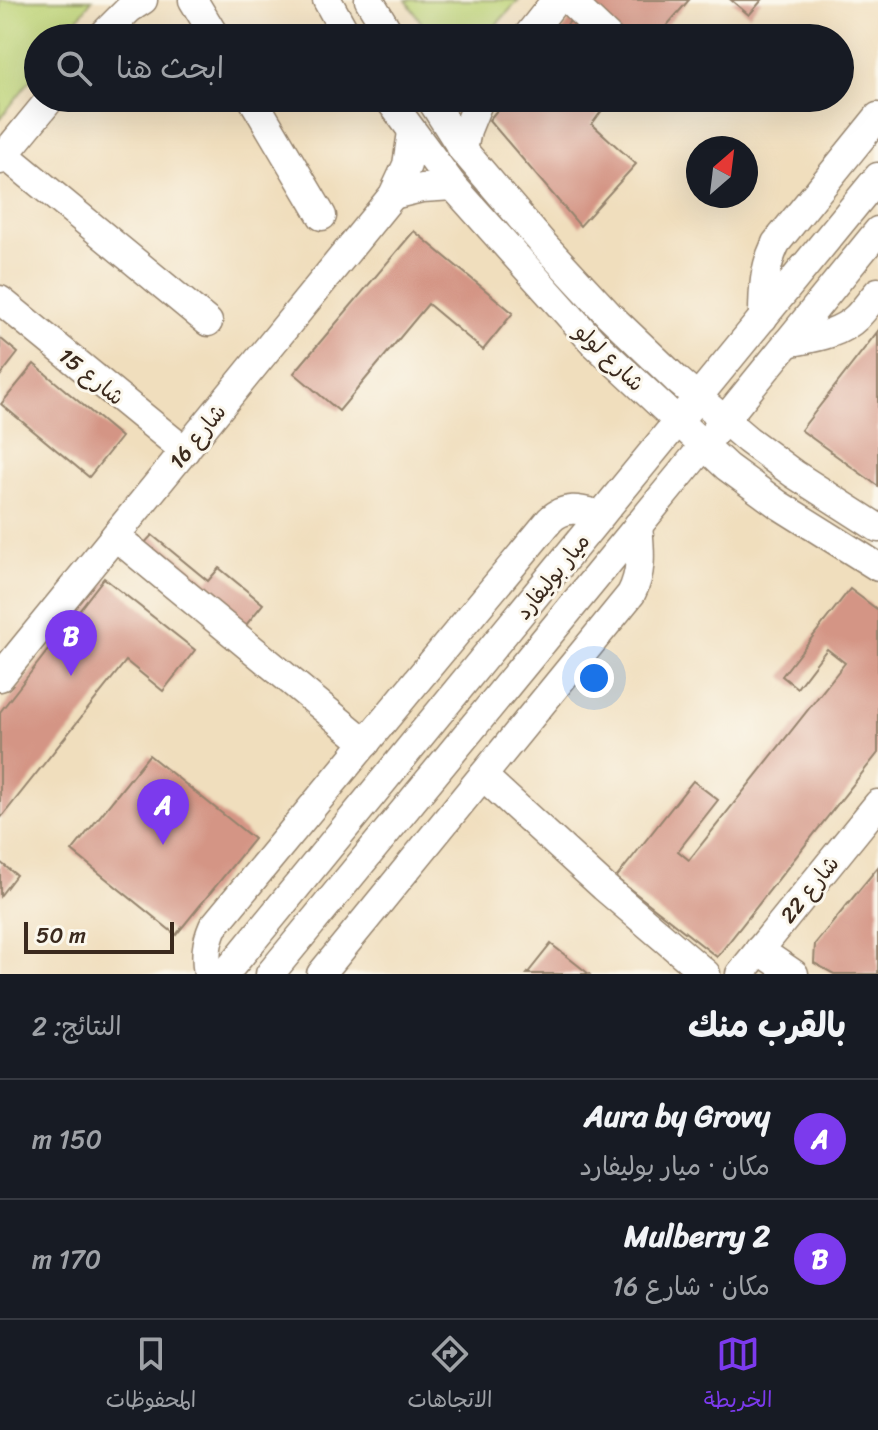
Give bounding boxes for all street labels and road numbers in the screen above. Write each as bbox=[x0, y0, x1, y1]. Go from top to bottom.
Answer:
street label: شارع لولو bbox=[565, 313, 654, 401]
street label: شارع 15 bbox=[50, 337, 134, 416]
street label: شارع 16 bbox=[159, 395, 236, 478]
street label: ميار بوليفارد bbox=[505, 524, 600, 629]
street label: شارع 22 bbox=[769, 846, 849, 932]

